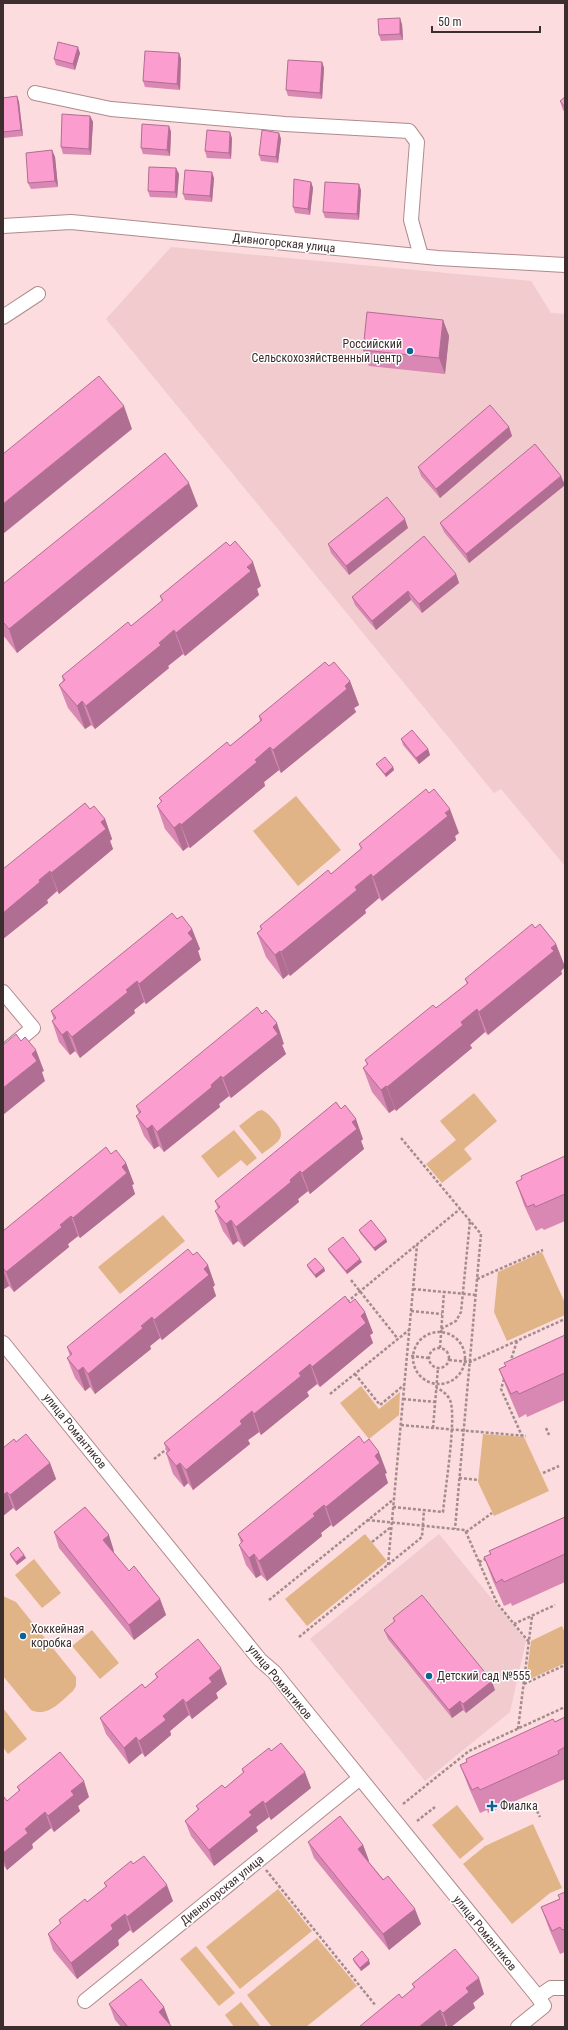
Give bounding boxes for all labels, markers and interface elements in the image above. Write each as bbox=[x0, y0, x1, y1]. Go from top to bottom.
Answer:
scale bar bbox=[432, 8, 540, 34]
text: 50 m bbox=[438, 15, 462, 29]
street label: Дивногорская улица bbox=[232, 231, 336, 255]
place label: Российский Сельскохозяйственный центр bbox=[252, 337, 402, 365]
marker: Российский Сельскохозяйственный центр bbox=[405, 346, 415, 356]
street label: улица Романтиков bbox=[40, 1390, 110, 1472]
place label: Хоккейная коробка bbox=[31, 1622, 84, 1650]
marker: Хоккейная коробка bbox=[18, 1631, 28, 1641]
street label: улица Романтиков bbox=[245, 1642, 315, 1722]
place label: Детский сад №555 bbox=[437, 1669, 530, 1683]
marker: Детский сад №555 bbox=[424, 1671, 434, 1681]
place label: Фиалка bbox=[500, 1799, 538, 1813]
marker: Фиалка bbox=[487, 1801, 497, 1811]
street label: Дивногорская улица bbox=[178, 1852, 267, 1928]
street label: улица Романтиков bbox=[450, 1892, 520, 1974]

